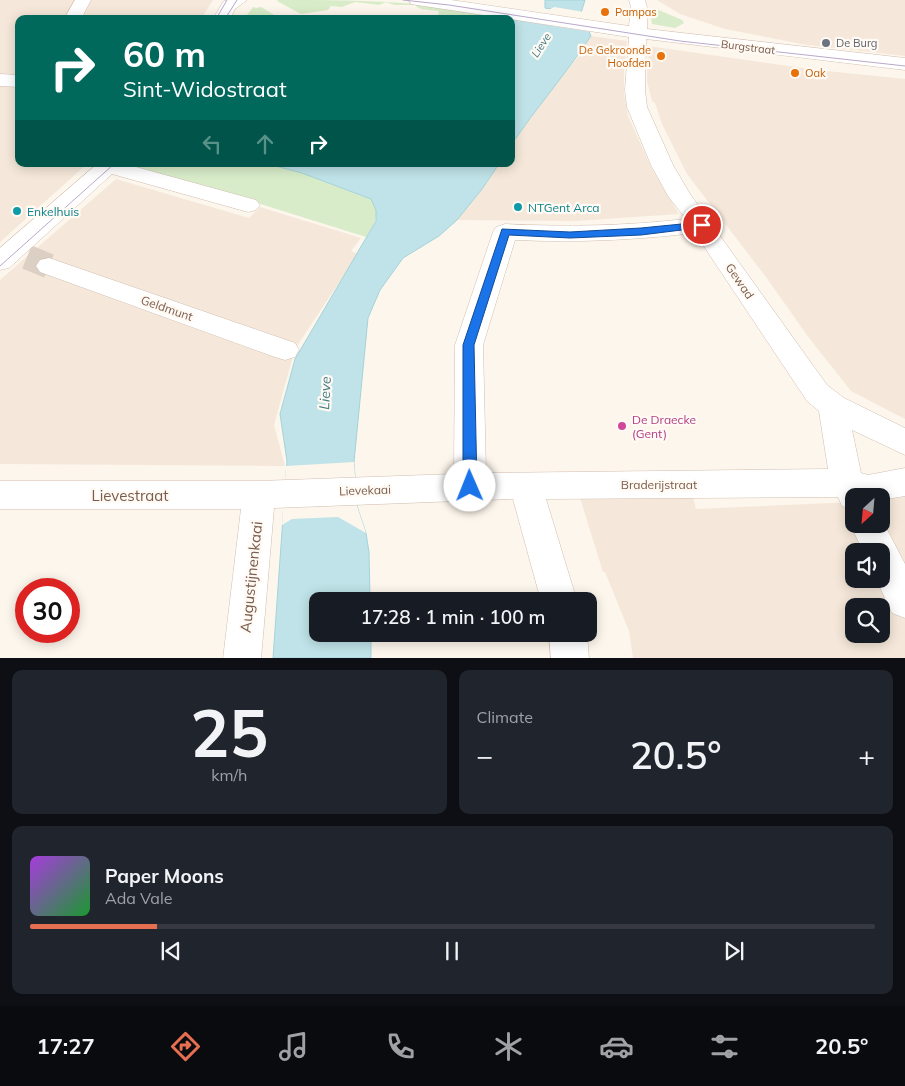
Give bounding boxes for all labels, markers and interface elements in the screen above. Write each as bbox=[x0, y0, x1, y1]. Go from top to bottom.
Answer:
place label: Pampas bbox=[615, 5, 657, 19]
marker: Pampas bbox=[599, 6, 611, 18]
water label: Lieve bbox=[528, 30, 554, 60]
text: 60 m bbox=[123, 32, 206, 76]
icon: right bbox=[40, 35, 105, 100]
place label: De Burg bbox=[836, 36, 877, 50]
street label: Burgstraat bbox=[720, 37, 776, 57]
marker: De Burg bbox=[820, 37, 832, 49]
place label: De Gekroonde Hoofden bbox=[579, 43, 651, 70]
marker: De Gekroonde Hoofden bbox=[655, 50, 667, 62]
place label: Oak bbox=[805, 66, 826, 80]
marker: Oak bbox=[789, 67, 801, 79]
text: Sint-Widostraat bbox=[123, 75, 287, 103]
icon: left bbox=[198, 130, 226, 158]
icon: ahead bbox=[251, 130, 279, 158]
icon: right bbox=[304, 130, 332, 158]
place label: NTGent Arca bbox=[528, 200, 600, 215]
marker: NTGent Arca bbox=[512, 201, 524, 213]
place label: Enkelhuis bbox=[27, 204, 79, 219]
pin bbox=[681, 204, 723, 246]
marker: Enkelhuis bbox=[11, 205, 23, 217]
icon: arrive bbox=[688, 211, 716, 239]
street label: Gewad bbox=[723, 260, 757, 302]
street label: Geldmunt bbox=[139, 292, 195, 324]
water label: Lieve bbox=[315, 375, 335, 410]
place label: De Draecke (Gent) bbox=[632, 412, 696, 441]
marker: De Draecke (Gent) bbox=[616, 420, 628, 432]
position arrow bbox=[443, 459, 495, 511]
street label: Braderijstraat bbox=[621, 477, 697, 492]
street label: Lievekaai bbox=[339, 482, 391, 498]
street label: Lievestraat bbox=[91, 486, 169, 505]
north arrow bbox=[845, 488, 890, 532]
map controls bbox=[845, 488, 890, 643]
street label: Augustijnenkaai bbox=[236, 520, 266, 634]
button: sound bbox=[845, 543, 890, 588]
speed limit sign: 30 bbox=[15, 578, 80, 643]
button: search bbox=[845, 598, 890, 643]
text: 17:28 · 1 min · 100 m bbox=[360, 605, 546, 629]
text: 25 bbox=[190, 692, 268, 773]
text: Climate bbox=[477, 707, 533, 727]
text: 20.5° bbox=[630, 731, 722, 779]
text: − bbox=[477, 738, 493, 773]
text: + bbox=[858, 738, 875, 773]
text: km/h bbox=[211, 765, 247, 785]
text: Paper Moons bbox=[105, 864, 224, 888]
text: Ada Vale bbox=[105, 888, 172, 908]
icon: previous bbox=[157, 937, 185, 965]
icon: pause bbox=[438, 937, 466, 965]
icon: next bbox=[720, 937, 748, 965]
icon: directions bbox=[168, 1029, 203, 1064]
icon: music bbox=[276, 1029, 311, 1064]
icon: phone bbox=[383, 1029, 418, 1064]
icon: climate bbox=[491, 1029, 526, 1064]
icon: car bbox=[599, 1029, 634, 1064]
icon: filters bbox=[707, 1029, 742, 1064]
text: 17:27 bbox=[36, 1032, 95, 1060]
text: 20.5° bbox=[815, 1032, 868, 1060]

